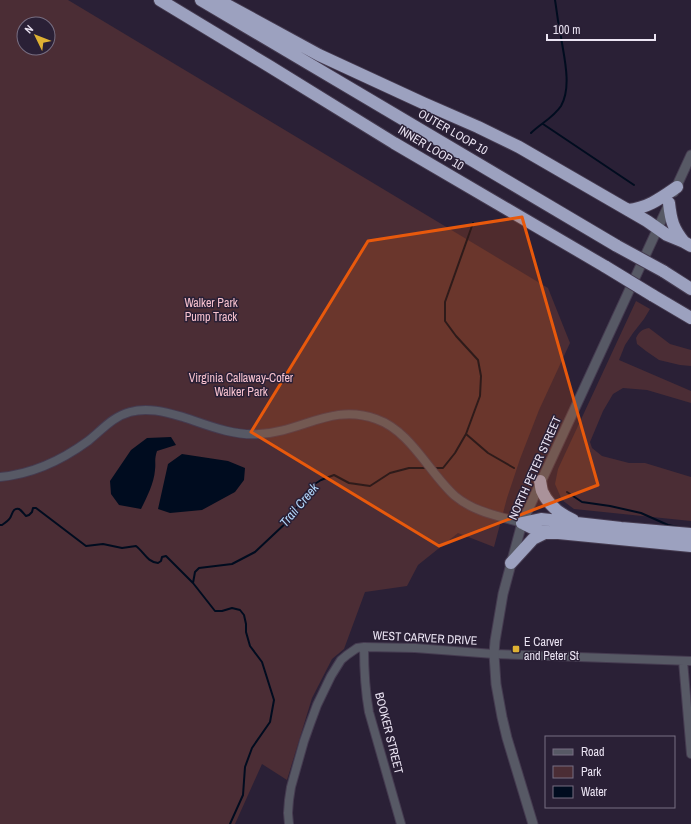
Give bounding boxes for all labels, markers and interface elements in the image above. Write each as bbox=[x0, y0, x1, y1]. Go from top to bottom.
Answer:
north arrow bbox=[16, 16, 56, 56]
scale bar bbox=[547, 16, 655, 42]
text: N bbox=[21, 22, 36, 36]
text: 100 m bbox=[553, 22, 580, 38]
street label: OUTER LOOP 10 bbox=[415, 106, 491, 158]
street label: INNER LOOP 10 bbox=[395, 122, 467, 174]
park label: Walker Park Pump Track bbox=[184, 295, 238, 325]
park label: Virginia Callaway-Cofer Walker Park bbox=[189, 370, 294, 400]
street label: NORTH PETER STREET bbox=[505, 414, 565, 522]
water label: Trail Creek bbox=[276, 479, 323, 530]
street label: WEST CARVER DRIVE bbox=[372, 627, 478, 649]
place label: E Carver and Peter St bbox=[524, 634, 579, 664]
marker: E Carver and Peter St bbox=[511, 644, 521, 654]
street label: BOOKER STREET bbox=[371, 690, 407, 776]
legend bbox=[545, 736, 675, 808]
text: Road bbox=[581, 744, 605, 760]
text: Park bbox=[581, 764, 601, 780]
text: Water bbox=[581, 784, 608, 800]

